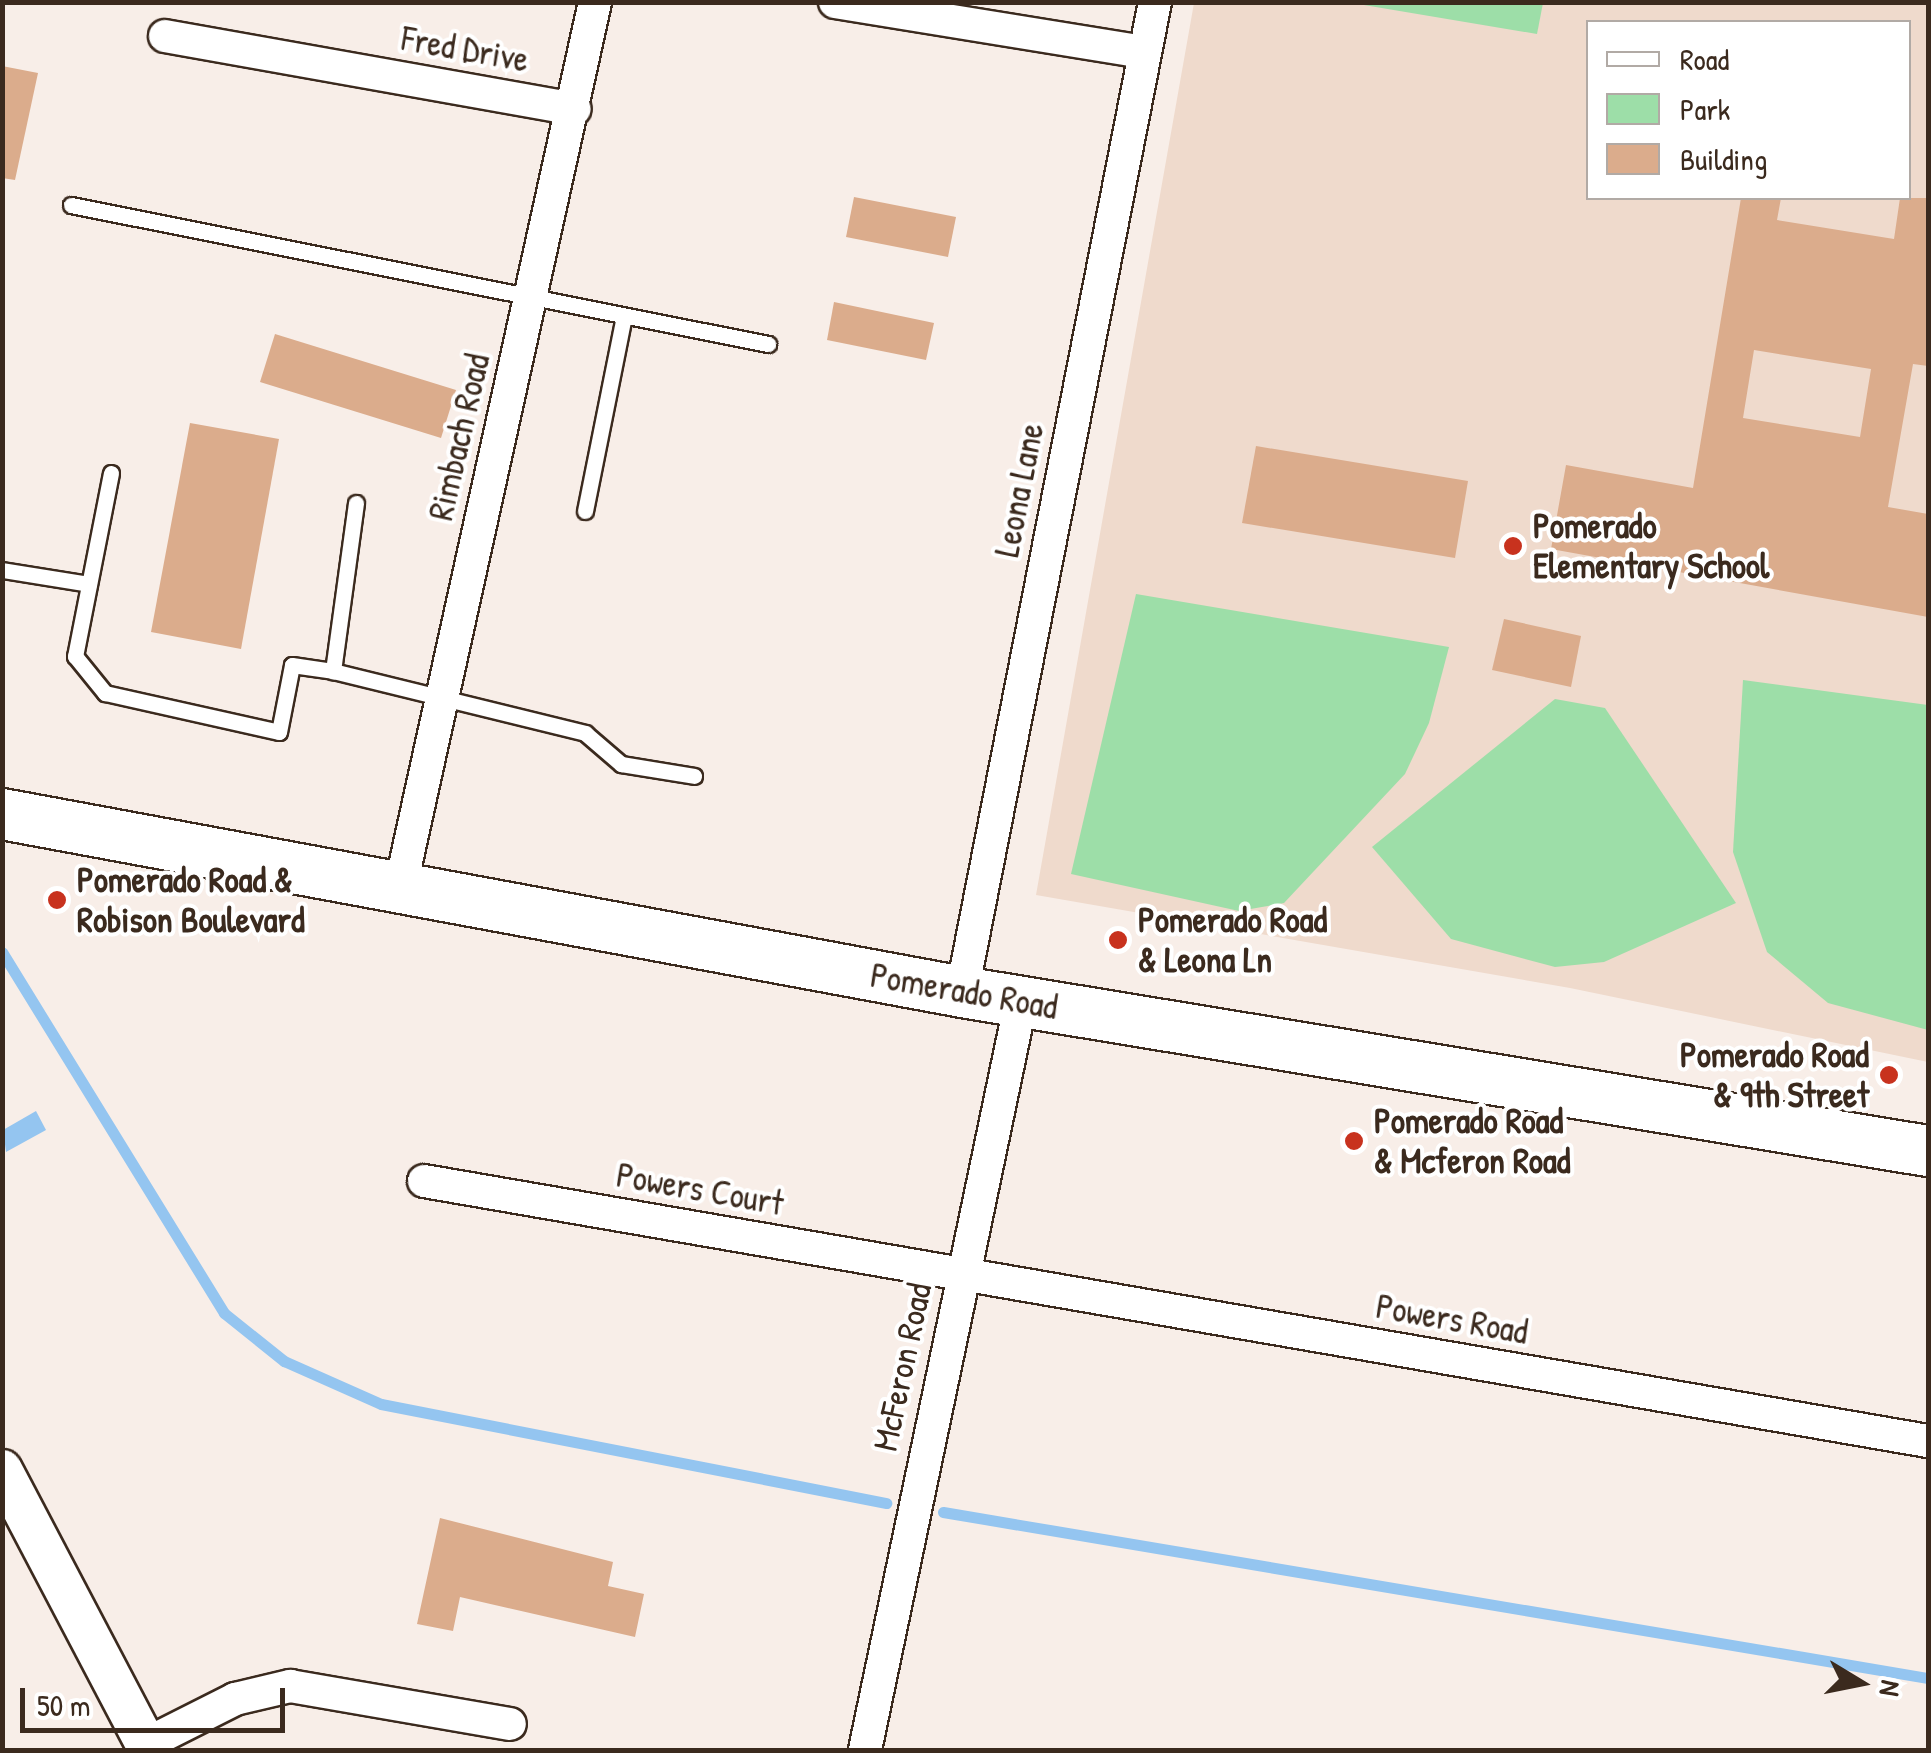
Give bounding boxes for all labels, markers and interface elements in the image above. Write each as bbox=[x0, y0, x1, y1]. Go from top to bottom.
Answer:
street label: Fred Drive bbox=[398, 17, 532, 81]
legend bbox=[1586, 20, 1911, 200]
text: Road bbox=[1680, 39, 1729, 79]
text: Park bbox=[1680, 89, 1730, 129]
text: Building bbox=[1680, 139, 1767, 179]
street label: Rimbach Road bbox=[419, 350, 499, 524]
street label: Leona Lane bbox=[985, 420, 1053, 560]
place label: Pomerado Elementary School bbox=[1533, 505, 1769, 587]
marker: Pomerado Elementary School bbox=[1502, 535, 1524, 557]
place label: Pomerado Road & Robison Boulevard bbox=[77, 859, 305, 941]
marker: Pomerado Road & Robison Boulevard bbox=[46, 889, 68, 911]
place label: Pomerado Road & Leona Ln bbox=[1138, 899, 1327, 981]
marker: Pomerado Road & Leona Ln bbox=[1107, 929, 1129, 951]
street label: Pomerado Road bbox=[867, 954, 1061, 1028]
place label: Pomerado Road & 9th Street bbox=[1680, 1034, 1869, 1116]
marker: Pomerado Road & 9th Street bbox=[1878, 1064, 1900, 1086]
place label: Pomerado Road & Mcferon Road bbox=[1374, 1100, 1570, 1182]
marker: Pomerado Road & Mcferon Road bbox=[1343, 1130, 1365, 1152]
street label: Powers Court bbox=[613, 1154, 787, 1224]
street label: McFeron Road bbox=[864, 1279, 940, 1455]
street label: Powers Road bbox=[1373, 1285, 1531, 1353]
north arrow bbox=[1811, 1633, 1911, 1733]
scale bar bbox=[25, 1668, 290, 1730]
text: N bbox=[1871, 1678, 1911, 1699]
text: 50 m bbox=[37, 1685, 90, 1725]

